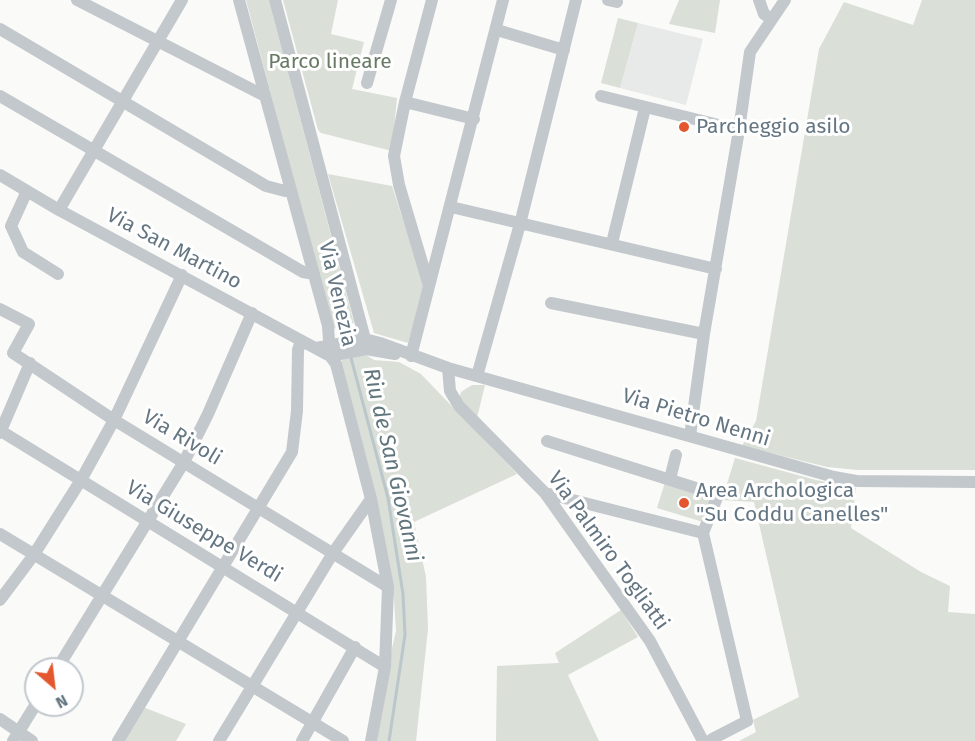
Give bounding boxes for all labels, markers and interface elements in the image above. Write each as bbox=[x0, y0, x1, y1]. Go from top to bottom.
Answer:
park label: Parco lineare bbox=[268, 49, 392, 75]
place label: Parcheggio asilo bbox=[696, 114, 851, 140]
marker: Parcheggio asilo bbox=[677, 120, 691, 134]
street label: Via San Martino bbox=[102, 203, 246, 295]
street label: Via Venezia bbox=[313, 239, 361, 349]
water label: Riu de San Giovanni bbox=[357, 366, 427, 564]
street label: Via Pietro Nenni bbox=[619, 384, 773, 452]
street label: Via Rivoli bbox=[138, 405, 226, 471]
street label: Via Palmiro Togliatti bbox=[542, 467, 674, 635]
street label: Via Giuseppe Verdi bbox=[121, 475, 287, 589]
place label: Area Archologica "Su Coddu Canelles" bbox=[696, 478, 888, 528]
marker: Area Archologica "Su Coddu Canelles" bbox=[677, 496, 691, 510]
north arrow bbox=[24, 657, 84, 717]
text: N bbox=[53, 691, 71, 712]

